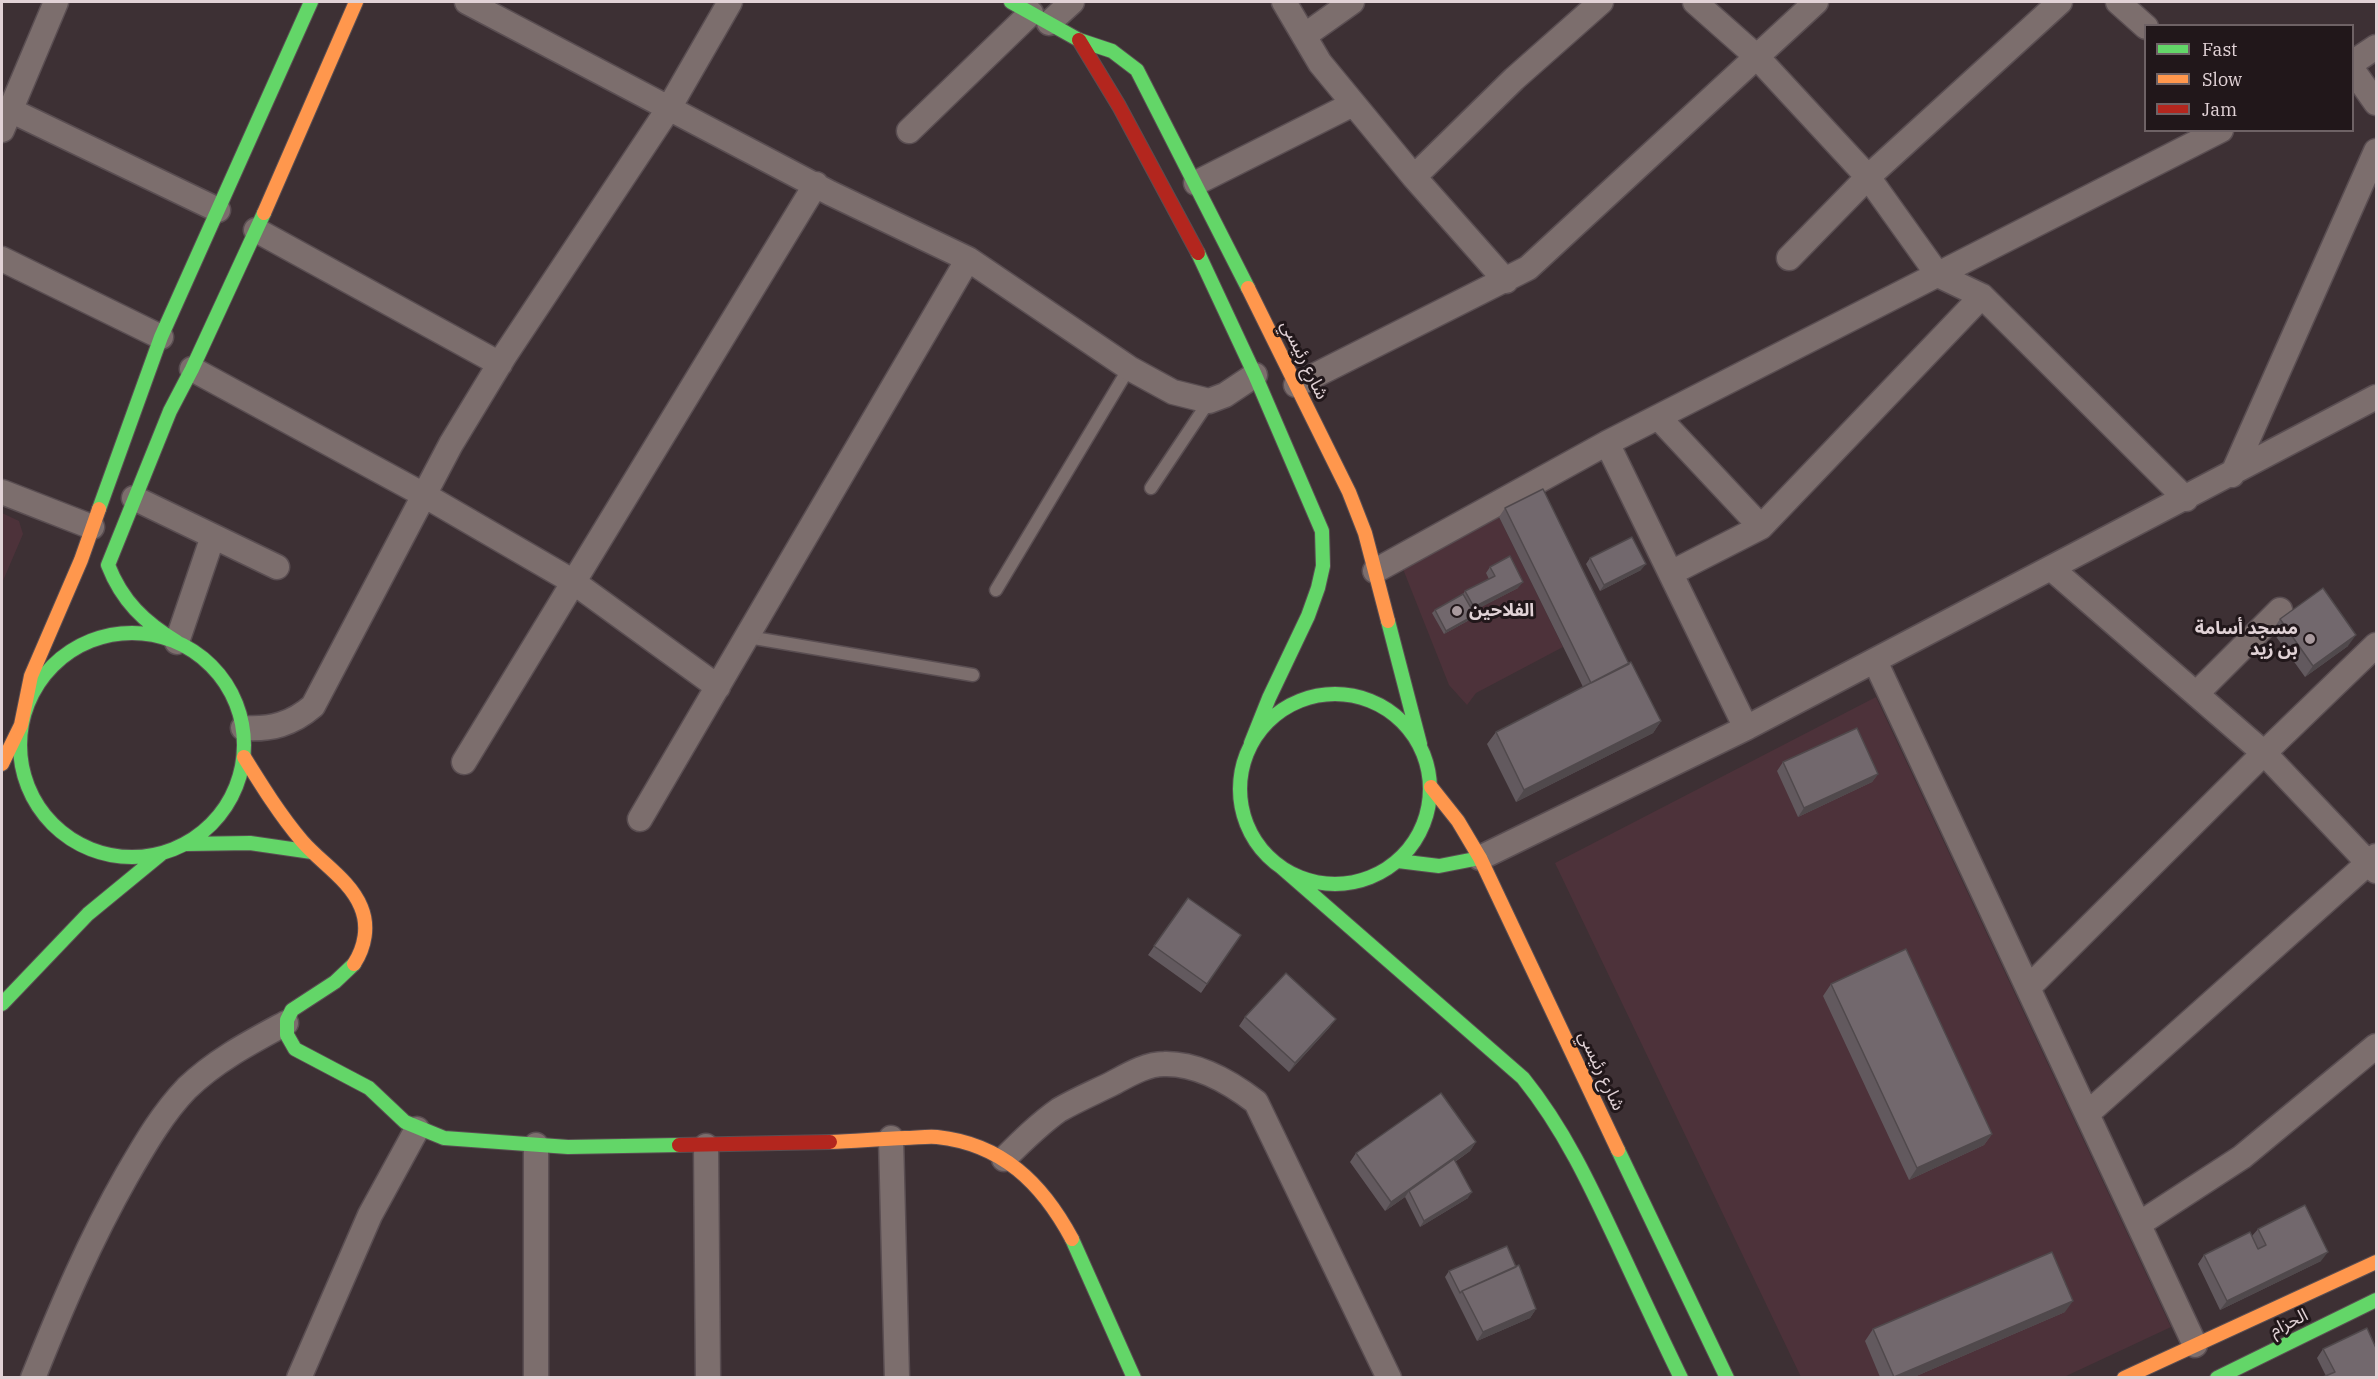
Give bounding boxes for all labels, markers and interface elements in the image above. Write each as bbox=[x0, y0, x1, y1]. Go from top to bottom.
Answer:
legend bbox=[2144, 24, 2354, 132]
text: Fast bbox=[2202, 38, 2237, 61]
text: Slow bbox=[2202, 68, 2242, 91]
text: Jam bbox=[2202, 98, 2237, 121]
street label: شارع رئيسي bbox=[1276, 317, 1332, 403]
place label: الفلاحين bbox=[1469, 600, 1534, 622]
marker: الفلاحين bbox=[1450, 604, 1464, 618]
place label: مسجد أسامة بن زيد bbox=[2195, 618, 2298, 660]
marker: مسجد أسامة بن زيد bbox=[2303, 632, 2317, 646]
street label: شارع رئيسي bbox=[1573, 1028, 1629, 1114]
street label: الحزام bbox=[2266, 1305, 2312, 1341]

